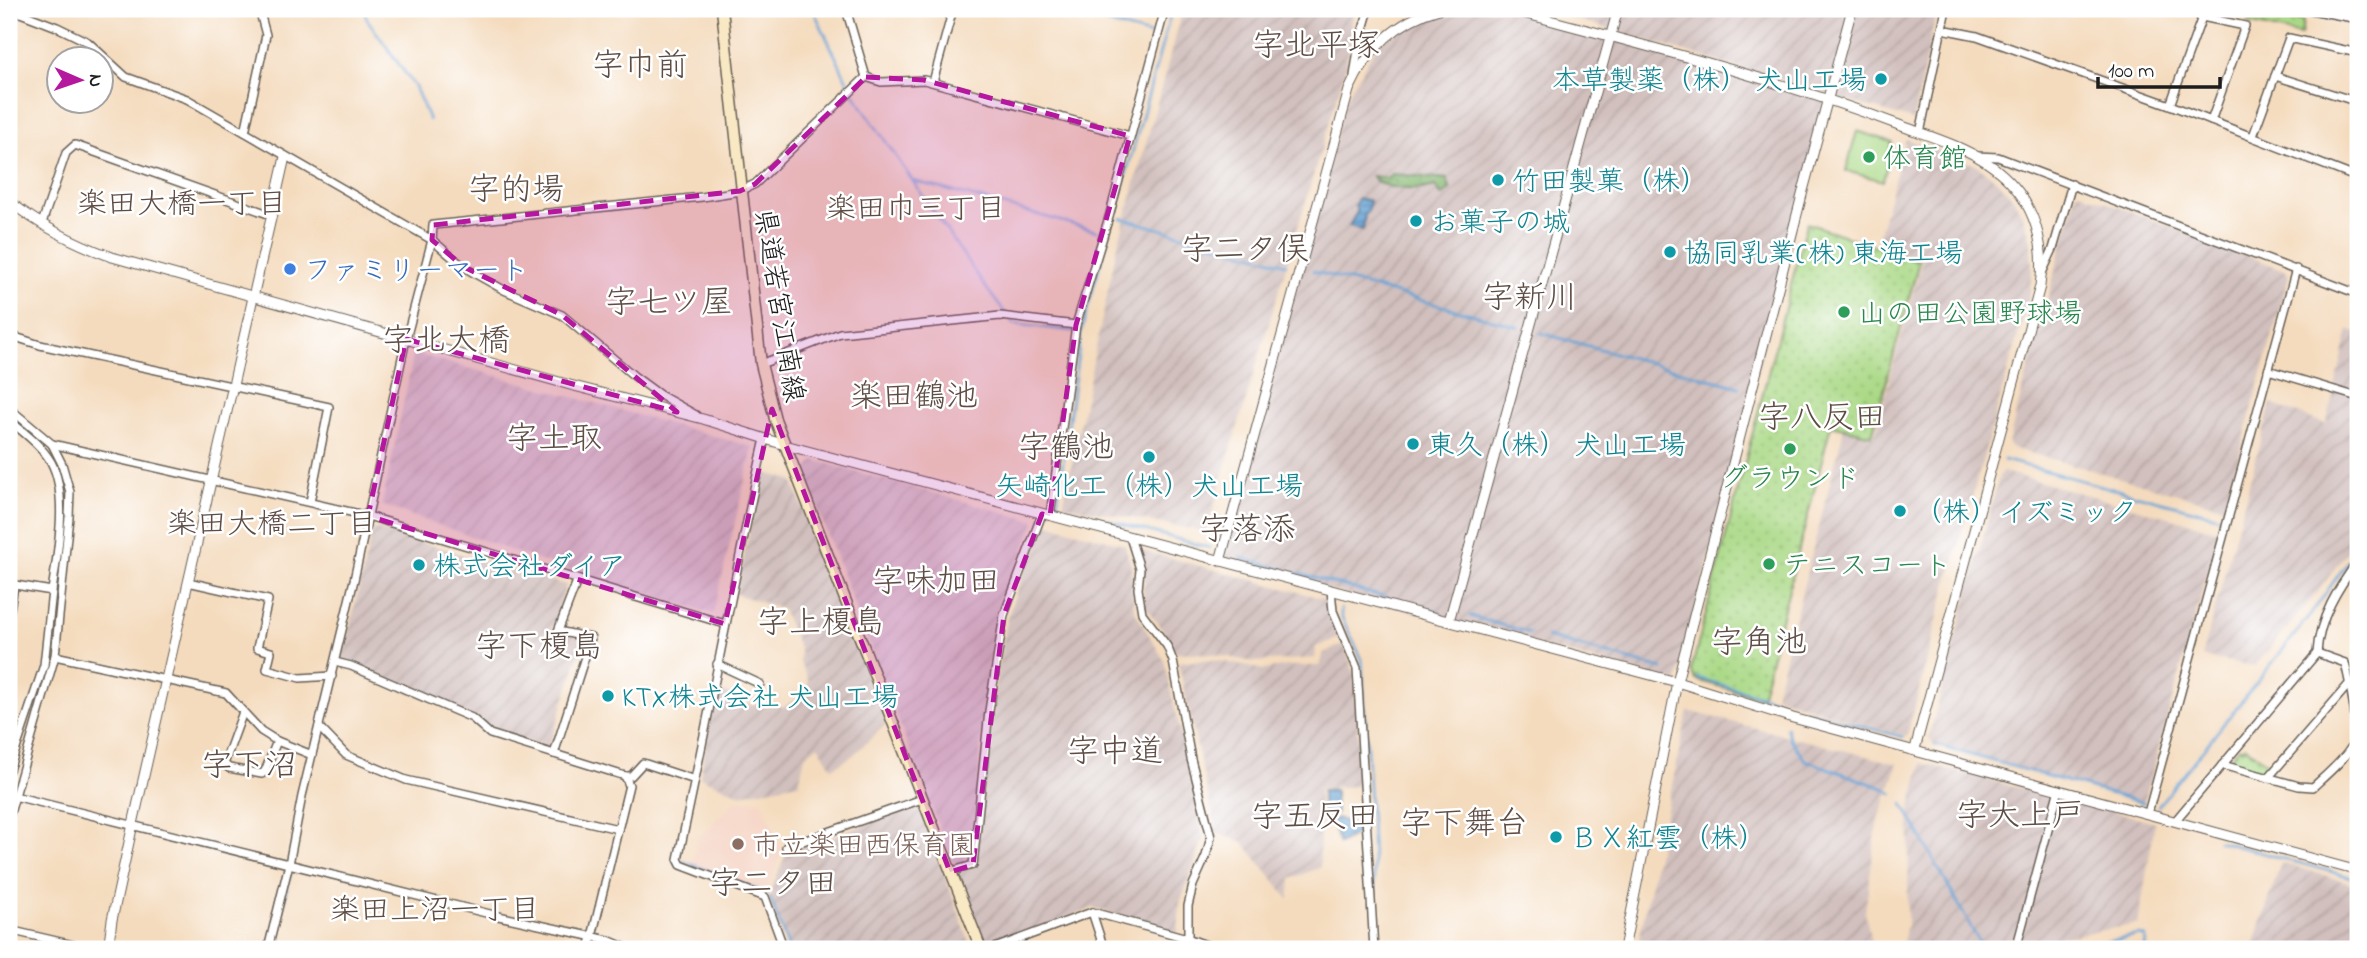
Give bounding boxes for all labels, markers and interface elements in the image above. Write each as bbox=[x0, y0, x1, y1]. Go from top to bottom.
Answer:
district label: 字北平塚 bbox=[1252, 24, 1380, 71]
district label: 字巾前 bbox=[592, 44, 688, 91]
north arrow bbox=[46, 46, 116, 116]
scale bar bbox=[2098, 46, 2220, 90]
text: 100 m bbox=[2108, 57, 2154, 87]
place label: 本草製薬（株） 犬山工場 bbox=[1552, 62, 1867, 103]
marker: 本草製薬（株） 犬山工場 bbox=[1873, 71, 1889, 87]
text: N bbox=[81, 74, 108, 88]
place label: 体育館 bbox=[1883, 140, 1967, 181]
marker: 体育館 bbox=[1861, 149, 1877, 165]
place label: 竹田製菓（株） bbox=[1512, 163, 1708, 204]
district label: 字的場 bbox=[468, 168, 564, 215]
marker: 竹田製菓（株） bbox=[1490, 172, 1506, 188]
district label: 楽田大橋一丁目 bbox=[77, 184, 287, 228]
district label: 楽田巾三丁目 bbox=[826, 189, 1006, 233]
place label: お菓子の城 bbox=[1430, 204, 1570, 245]
street label: 県道若宮江南線 bbox=[742, 206, 813, 406]
marker: お菓子の城 bbox=[1408, 213, 1424, 229]
district label: 字二タ俣 bbox=[1181, 228, 1309, 275]
place label: 協同乳業(株) 東海工場 bbox=[1684, 235, 1963, 276]
marker: 協同乳業(株) 東海工場 bbox=[1662, 244, 1678, 260]
place label: ファミリーマート bbox=[304, 252, 529, 293]
marker: ファミリーマート bbox=[282, 261, 298, 277]
district label: 字新川 bbox=[1482, 276, 1578, 323]
district label: 字七ツ屋 bbox=[605, 281, 733, 328]
place label: 山の田公園野球場 bbox=[1858, 295, 2082, 336]
marker: 山の田公園野球場 bbox=[1836, 304, 1852, 320]
district label: 字北大橋 bbox=[382, 319, 510, 366]
district label: 楽田鶴池 bbox=[850, 375, 978, 422]
district label: 字八反田 bbox=[1758, 396, 1886, 443]
district label: 字土取 bbox=[506, 417, 602, 464]
district label: 字鶴池 bbox=[1018, 426, 1114, 473]
place label: 東久（株） 犬山工場 bbox=[1427, 427, 1686, 468]
marker: 東久（株） 犬山工場 bbox=[1405, 436, 1421, 452]
marker: グラウンド bbox=[1782, 441, 1798, 457]
marker: 矢崎化工（株）犬山工場 bbox=[1141, 449, 1157, 465]
place label: グラウンド bbox=[1720, 460, 1860, 501]
place label: 矢崎化工（株）犬山工場 bbox=[995, 468, 1303, 509]
place label: （株）イズミック bbox=[1914, 494, 2137, 535]
marker: （株）イズミック bbox=[1892, 503, 1908, 519]
district label: 楽田大橋二丁目 bbox=[167, 504, 377, 548]
district label: 字落添 bbox=[1199, 508, 1295, 555]
place label: テニスコート bbox=[1783, 547, 1952, 588]
place label: 株式会社ダイア bbox=[433, 548, 626, 589]
marker: テニスコート bbox=[1761, 556, 1777, 572]
marker: 株式会社ダイア bbox=[411, 557, 427, 573]
district label: 字味加田 bbox=[872, 560, 1000, 607]
district label: 字上榎島 bbox=[757, 601, 885, 648]
district label: 字角池 bbox=[1711, 621, 1807, 668]
district label: 字下榎島 bbox=[475, 625, 603, 672]
place label: KTX株式会社 犬山工場 bbox=[622, 679, 899, 720]
marker: KTX株式会社 犬山工場 bbox=[600, 688, 616, 704]
district label: 字中道 bbox=[1067, 730, 1163, 777]
district label: 字下沼 bbox=[201, 744, 297, 791]
district label: 字大上戸 bbox=[1956, 794, 2084, 841]
district label: 字五反田 bbox=[1251, 795, 1379, 842]
district label: 字下舞台 bbox=[1400, 802, 1528, 849]
place label: ＢＸ紅雲（株） bbox=[1570, 820, 1766, 861]
place label: 市立楽田西保育園 bbox=[752, 827, 976, 868]
marker: ＢＸ紅雲（株） bbox=[1548, 829, 1564, 845]
marker: 市立楽田西保育園 bbox=[730, 836, 746, 852]
district label: 字二タ田 bbox=[709, 862, 837, 909]
district label: 楽田上沼一丁目 bbox=[330, 890, 540, 934]

